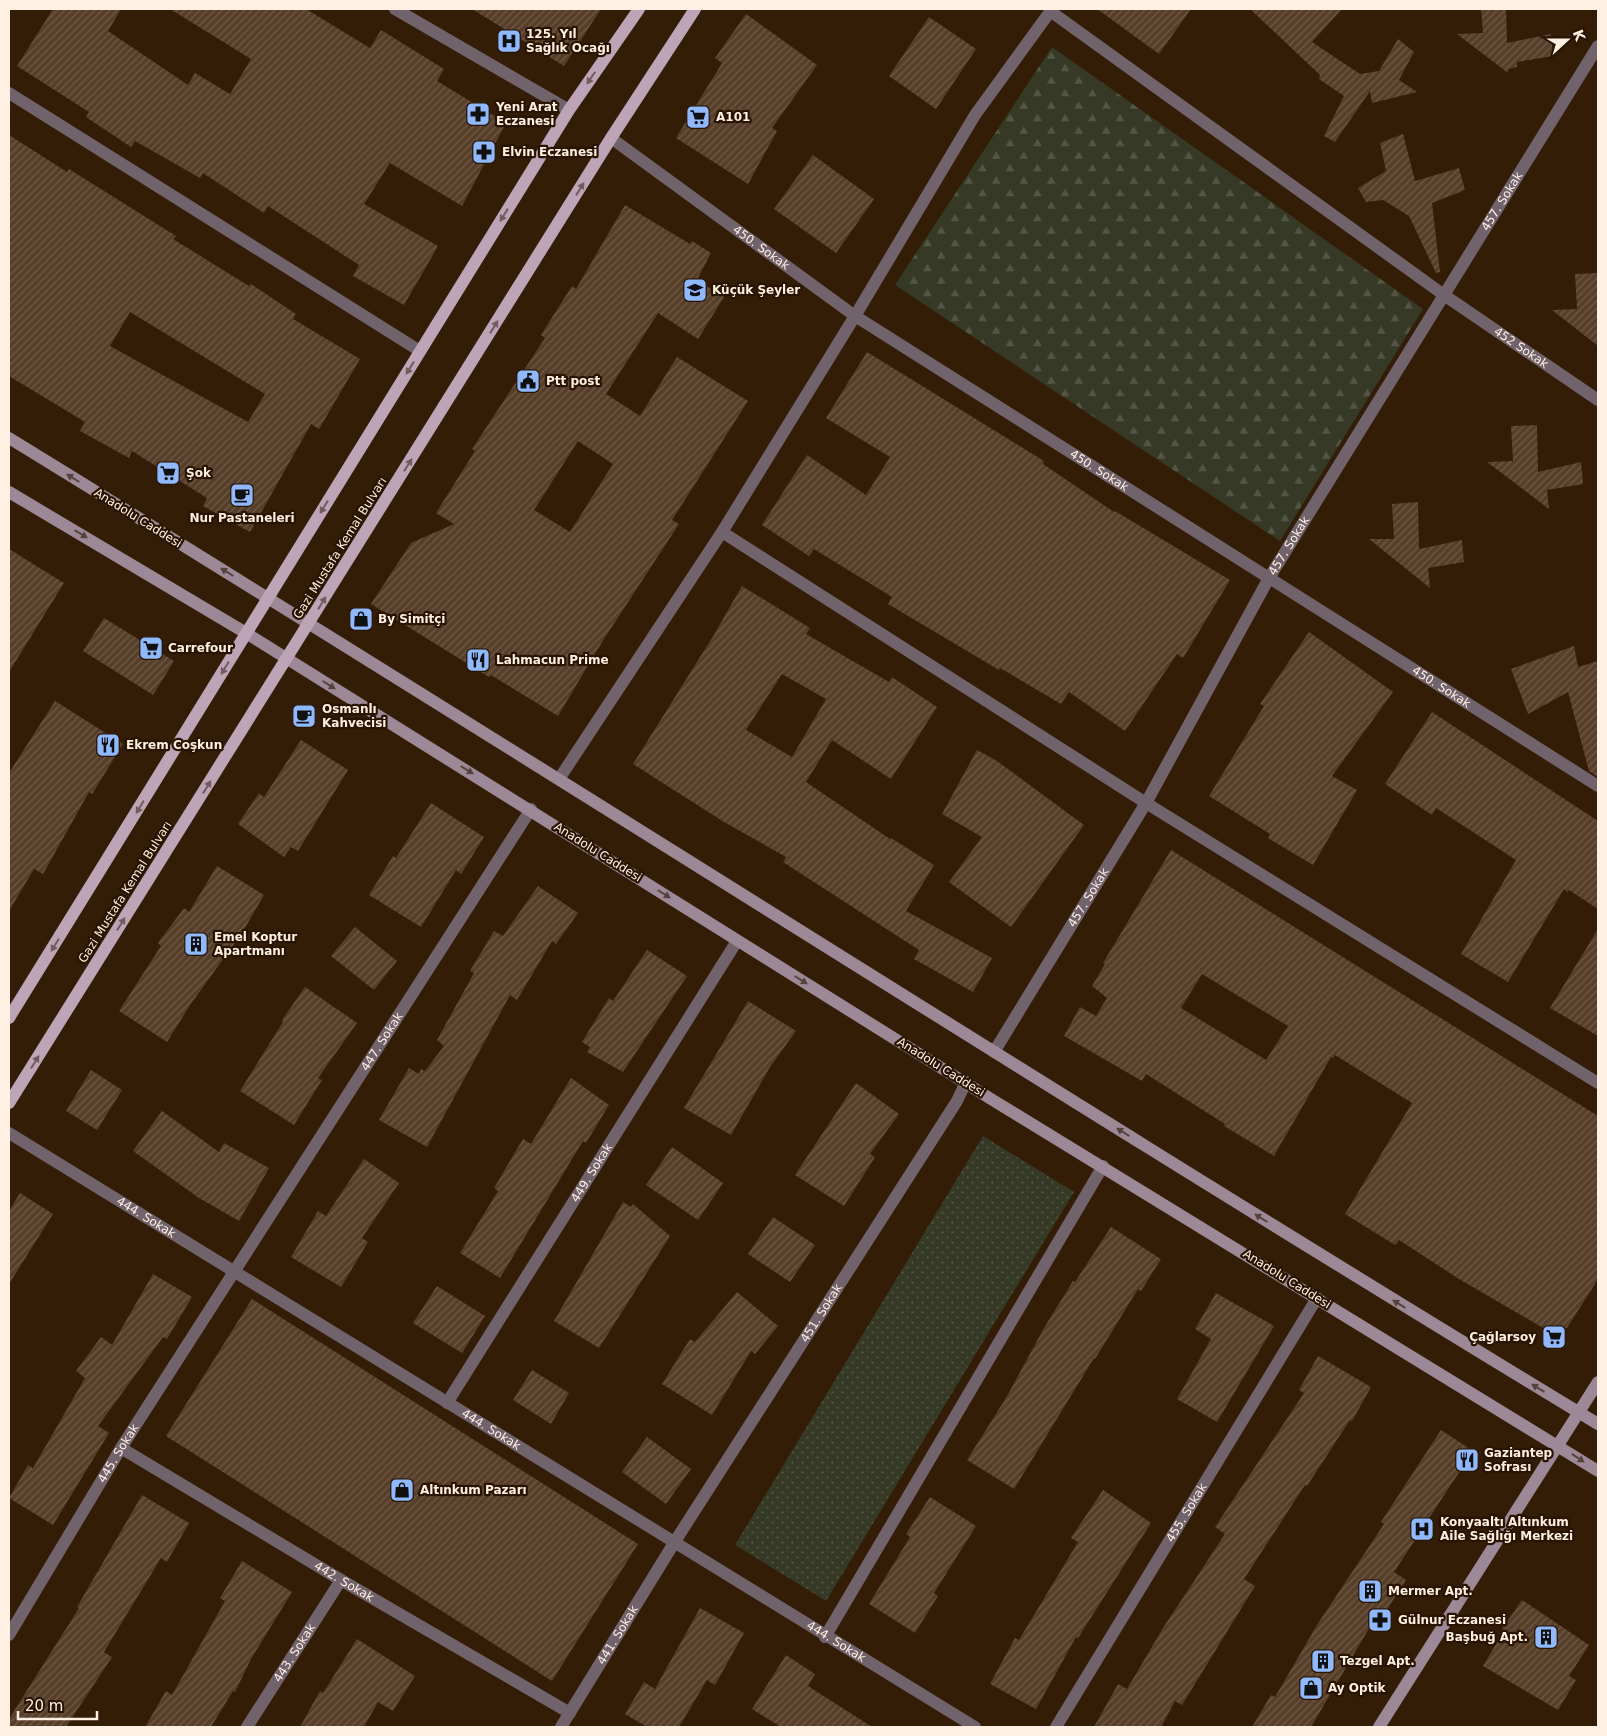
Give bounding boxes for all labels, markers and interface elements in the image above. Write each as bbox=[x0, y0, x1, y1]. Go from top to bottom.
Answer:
north arrow bbox=[1542, 15, 1592, 65]
place label: 125. Yıl Sağlık Ocağı bbox=[526, 27, 610, 55]
text: K bbox=[1570, 27, 1589, 44]
hospital icon: 125. Yıl Sağlık Ocağı bbox=[496, 28, 522, 54]
one-way arrow bbox=[586, 71, 596, 85]
place label: Yeni Arat Eczanesi bbox=[495, 100, 558, 128]
pharmacy icon: Yeni Arat Eczanesi bbox=[465, 101, 491, 127]
supermarket icon: A101 bbox=[685, 104, 711, 130]
place label: A101 bbox=[716, 110, 750, 124]
pharmacy icon: Elvin Eczanesi bbox=[471, 139, 497, 165]
place label: Elvin Eczanesi bbox=[502, 145, 597, 159]
street label: 457. Sokak bbox=[1478, 169, 1525, 233]
one-way arrow bbox=[575, 182, 584, 195]
one-way arrow bbox=[500, 209, 509, 222]
street label: 450. Sokak bbox=[730, 222, 792, 273]
school or university icon: Küçük Şeyler bbox=[682, 277, 708, 303]
place label: Küçük Şeyler bbox=[712, 283, 800, 297]
one-way arrow bbox=[489, 320, 498, 333]
street label: 452 Sokak bbox=[1491, 324, 1551, 371]
one-way arrow bbox=[405, 362, 414, 375]
public building icon: Ptt post bbox=[515, 368, 541, 394]
place label: Ptt post bbox=[546, 374, 600, 388]
street label: 450. Sokak bbox=[1067, 447, 1131, 494]
one-way arrow bbox=[403, 458, 413, 471]
supermarket icon: Şok bbox=[155, 460, 181, 486]
place label: Şok bbox=[186, 466, 212, 480]
one-way arrow bbox=[67, 473, 80, 482]
street label: Gazi Mustafa Kemal Bulvarı bbox=[290, 475, 390, 621]
cafe icon: Nur Pastaneleri bbox=[229, 482, 255, 508]
street label: Anadolu Caddesi bbox=[92, 485, 184, 551]
one-way arrow bbox=[320, 500, 329, 513]
place label: Nur Pastaneleri bbox=[189, 511, 295, 525]
street label: 457. Sokak bbox=[1265, 514, 1312, 578]
one-way arrow bbox=[74, 530, 87, 539]
one-way arrow bbox=[220, 567, 233, 576]
one-way arrow bbox=[317, 596, 327, 609]
shop icon: By Simitçi bbox=[348, 606, 374, 632]
place label: By Simitçi bbox=[378, 612, 445, 626]
supermarket icon: Carrefour bbox=[138, 635, 164, 661]
place label: Carrefour bbox=[168, 641, 233, 655]
restaurant icon: Lahmacun Prime bbox=[465, 647, 491, 673]
place label: Lahmacun Prime bbox=[496, 653, 609, 667]
one-way arrow bbox=[220, 662, 229, 675]
street label: 450. Sokak bbox=[1410, 663, 1473, 711]
one-way arrow bbox=[322, 680, 335, 689]
place label: Osmanlı Kahvecisi bbox=[322, 702, 386, 730]
cafe icon: Osmanlı Kahvecisi bbox=[291, 703, 317, 729]
restaurant icon: Ekrem Coşkun bbox=[95, 732, 121, 758]
place label: Ekrem Coşkun bbox=[126, 738, 222, 752]
one-way arrow bbox=[460, 765, 473, 775]
one-way arrow bbox=[203, 780, 212, 793]
one-way arrow bbox=[136, 801, 145, 814]
street label: Gazi Mustafa Kemal Bulvarı bbox=[75, 819, 175, 965]
street label: Anadolu Caddesi bbox=[552, 819, 644, 885]
street label: 457. Sokak bbox=[1065, 865, 1112, 930]
one-way arrow bbox=[657, 889, 670, 899]
one-way arrow bbox=[116, 918, 126, 931]
place label: Emel Koptur Apartmanı bbox=[214, 930, 297, 958]
building icon: Emel Koptur Apartmanı bbox=[183, 931, 209, 957]
one-way arrow bbox=[50, 939, 59, 952]
one-way arrow bbox=[795, 976, 808, 985]
street label: 447. Sokak bbox=[358, 1010, 406, 1073]
street label: Anadolu Caddesi bbox=[895, 1034, 987, 1100]
one-way arrow bbox=[30, 1056, 39, 1069]
one-way arrow bbox=[1116, 1128, 1129, 1137]
street label: 449. Sokak bbox=[568, 1141, 615, 1205]
street label: 444. Sokak bbox=[114, 1194, 178, 1241]
one-way arrow bbox=[1254, 1214, 1267, 1223]
street label: Anadolu Caddesi bbox=[1241, 1246, 1333, 1312]
street label: 451. Sokak bbox=[797, 1281, 845, 1345]
one-way arrow bbox=[1393, 1299, 1406, 1308]
supermarket icon: Çağlarsoy bbox=[1541, 1324, 1567, 1350]
place label: Çağlarsoy bbox=[1469, 1330, 1536, 1344]
one-way arrow bbox=[1532, 1383, 1545, 1392]
street label: 444. Sokak bbox=[459, 1406, 523, 1453]
street label: 445. Sokak bbox=[95, 1421, 142, 1485]
place label: Gaziantep Sofrası bbox=[1484, 1446, 1553, 1474]
restaurant icon: Gaziantep Sofrası bbox=[1454, 1447, 1480, 1473]
one-way arrow bbox=[1572, 1453, 1585, 1463]
shop icon: Altınkum Pazarı bbox=[389, 1477, 415, 1503]
street label: 455. Sokak bbox=[1163, 1480, 1210, 1545]
place label: Altınkum Pazarı bbox=[420, 1483, 527, 1497]
place label: Konyaaltı Altınkum Aile Sağlığı Merkezi bbox=[1440, 1515, 1573, 1543]
hospital icon: Konyaaltı Altınkum Aile Sağlığı Merkezi bbox=[1409, 1516, 1435, 1542]
street label: 442. Sokak bbox=[312, 1559, 376, 1605]
building icon: Mermer Apt. bbox=[1357, 1578, 1383, 1604]
place label: Mermer Apt. bbox=[1388, 1584, 1473, 1598]
street label: 441. Sokak bbox=[594, 1603, 641, 1667]
pharmacy icon: Gülnur Eczanesi bbox=[1367, 1607, 1393, 1633]
place label: Gülnur Eczanesi bbox=[1398, 1613, 1506, 1627]
street label: 444. Sokak bbox=[804, 1618, 868, 1665]
street label: 443. Sokak bbox=[271, 1621, 318, 1685]
building icon: Başbuğ Apt. bbox=[1533, 1624, 1559, 1650]
place label: Başbuğ Apt. bbox=[1446, 1630, 1528, 1644]
building icon: Tezgel Apt. bbox=[1310, 1648, 1336, 1674]
place label: Tezgel Apt. bbox=[1340, 1654, 1415, 1668]
shop icon: Ay Optik bbox=[1298, 1675, 1324, 1701]
place label: Ay Optik bbox=[1328, 1681, 1387, 1695]
scale bar bbox=[18, 1688, 96, 1720]
text: 20 m bbox=[25, 1697, 63, 1715]

